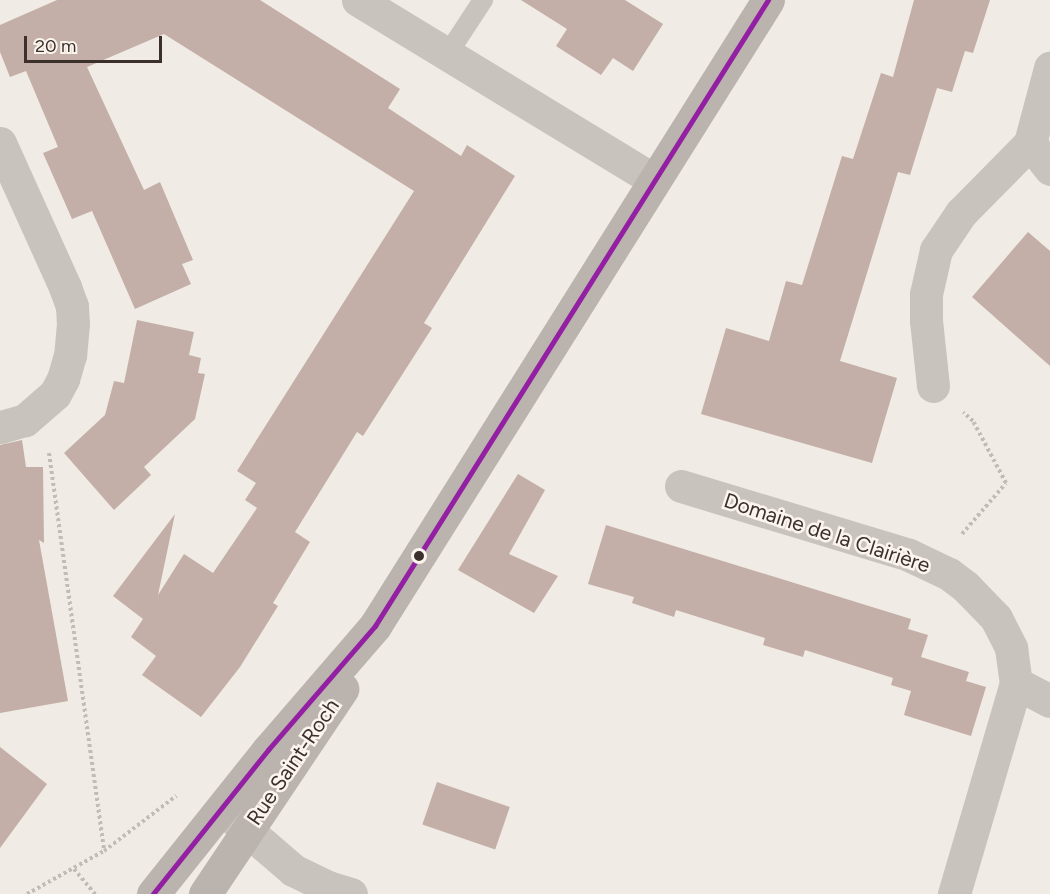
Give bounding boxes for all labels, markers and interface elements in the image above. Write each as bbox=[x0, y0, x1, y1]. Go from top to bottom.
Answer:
scale bar bbox=[27, 24, 165, 62]
text: 20 m bbox=[35, 35, 76, 57]
street label: Domaine de la Clairière bbox=[721, 488, 933, 578]
unlabelled marker bbox=[413, 550, 425, 562]
street label: Rue Saint-Roch bbox=[242, 694, 344, 830]

